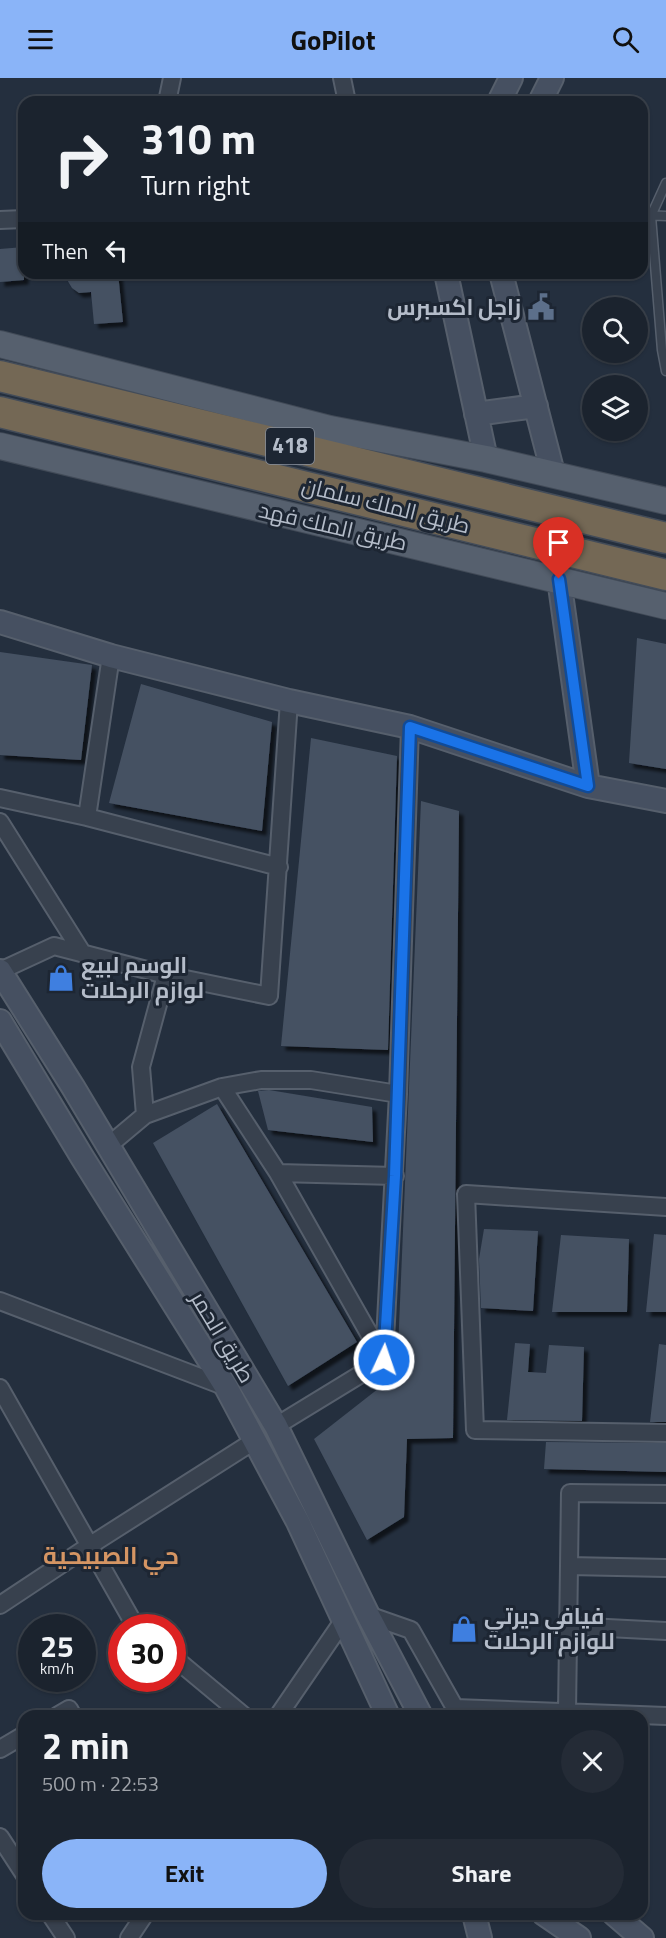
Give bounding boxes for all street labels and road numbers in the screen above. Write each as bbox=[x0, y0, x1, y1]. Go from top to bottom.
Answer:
road number: 418 bbox=[266, 428, 314, 464]
street label: طريق الملك سلمان bbox=[298, 468, 474, 542]
street label: طريق الملك فهد bbox=[256, 492, 410, 560]
street label: طريق الحمر bbox=[181, 1283, 264, 1389]

